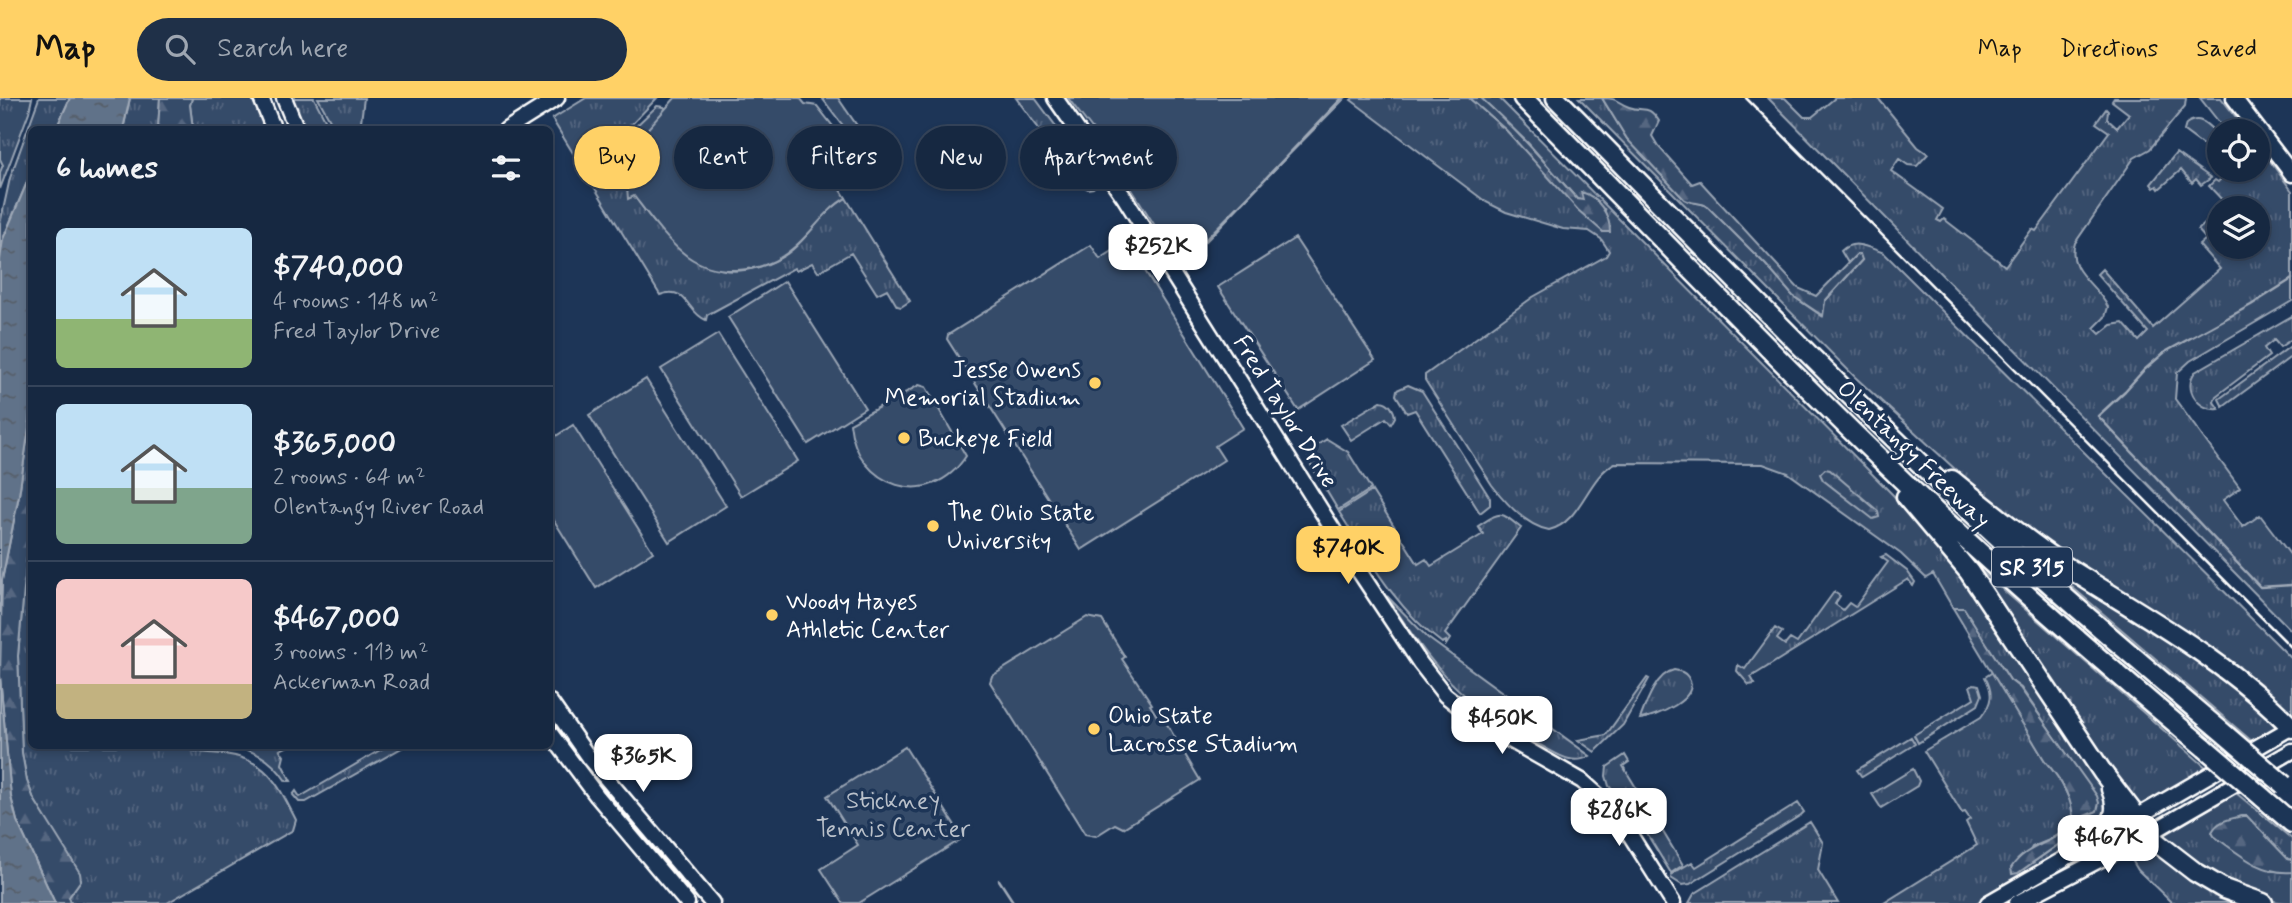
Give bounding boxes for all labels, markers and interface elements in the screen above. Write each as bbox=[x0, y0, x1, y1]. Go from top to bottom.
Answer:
search box bbox=[137, 18, 627, 81]
text: Map bbox=[35, 27, 95, 71]
icon: search bbox=[161, 30, 199, 68]
text: Search here bbox=[217, 32, 348, 66]
text: Map bbox=[1978, 34, 2022, 65]
text: Directions bbox=[2060, 34, 2158, 65]
text: Saved bbox=[2196, 34, 2257, 65]
map controls bbox=[2207, 119, 2270, 259]
button: locate bbox=[2207, 119, 2270, 182]
chip: Buy bbox=[574, 126, 660, 189]
chip: Rent bbox=[674, 126, 773, 189]
chip: Filters bbox=[787, 126, 902, 189]
chip: New bbox=[916, 126, 1006, 189]
chip: Apartment bbox=[1020, 126, 1177, 189]
text: 6 homes bbox=[56, 149, 158, 188]
icon: filters bbox=[487, 149, 525, 187]
button: layers bbox=[2207, 196, 2270, 259]
pin: $252K bbox=[1109, 225, 1207, 284]
text: $252K bbox=[1125, 232, 1192, 262]
text: $740,000 bbox=[273, 248, 404, 287]
icon: home bbox=[112, 256, 196, 340]
text: 4 rooms · 148 m² bbox=[273, 287, 438, 317]
text: Fred Taylor Drive bbox=[273, 317, 440, 347]
street label: Fred Taylor Drive bbox=[1225, 330, 1344, 494]
place label: Jesse Owens Memorial Stadium bbox=[885, 355, 1081, 414]
street label: Olentangy Freeway bbox=[1828, 374, 1996, 538]
marker: Jesse Owens Memorial Stadium bbox=[1087, 375, 1103, 391]
text: $365,000 bbox=[273, 424, 396, 463]
place label: Buckeye Field bbox=[918, 424, 1053, 455]
marker: Buckeye Field bbox=[896, 430, 912, 446]
icon: home bbox=[112, 432, 196, 516]
text: 2 rooms · 64 m² bbox=[273, 463, 425, 493]
text: Olentangy River Road bbox=[273, 493, 484, 523]
place label: The Ohio State University bbox=[947, 498, 1094, 557]
marker: The Ohio State University bbox=[925, 518, 941, 534]
pin: $740K bbox=[1299, 526, 1397, 586]
text: $740K bbox=[1312, 534, 1384, 564]
road number: SR 315 bbox=[1992, 547, 2072, 587]
place label: Woody Hayes Athletic Center bbox=[786, 587, 949, 646]
text: $467,000 bbox=[273, 599, 400, 638]
icon: home bbox=[112, 607, 196, 691]
marker: Woody Hayes Athletic Center bbox=[764, 607, 780, 623]
text: 3 rooms · 113 m² bbox=[273, 638, 428, 668]
text: Ackerman Road bbox=[273, 668, 430, 698]
pin: $450K bbox=[1453, 696, 1551, 756]
place label: Ohio State Lacrosse Stadium bbox=[1108, 701, 1298, 760]
text: $450K bbox=[1467, 704, 1537, 734]
marker: Ohio State Lacrosse Stadium bbox=[1086, 721, 1102, 737]
pin: $365K bbox=[594, 734, 692, 794]
text: $365K bbox=[610, 742, 676, 772]
park label: Stickney Tennis Center bbox=[816, 786, 970, 845]
pin: $286K bbox=[1570, 788, 1668, 848]
text: $286K bbox=[1587, 796, 1651, 826]
pin: $467K bbox=[2059, 816, 2157, 875]
text: $467K bbox=[2074, 823, 2142, 853]

